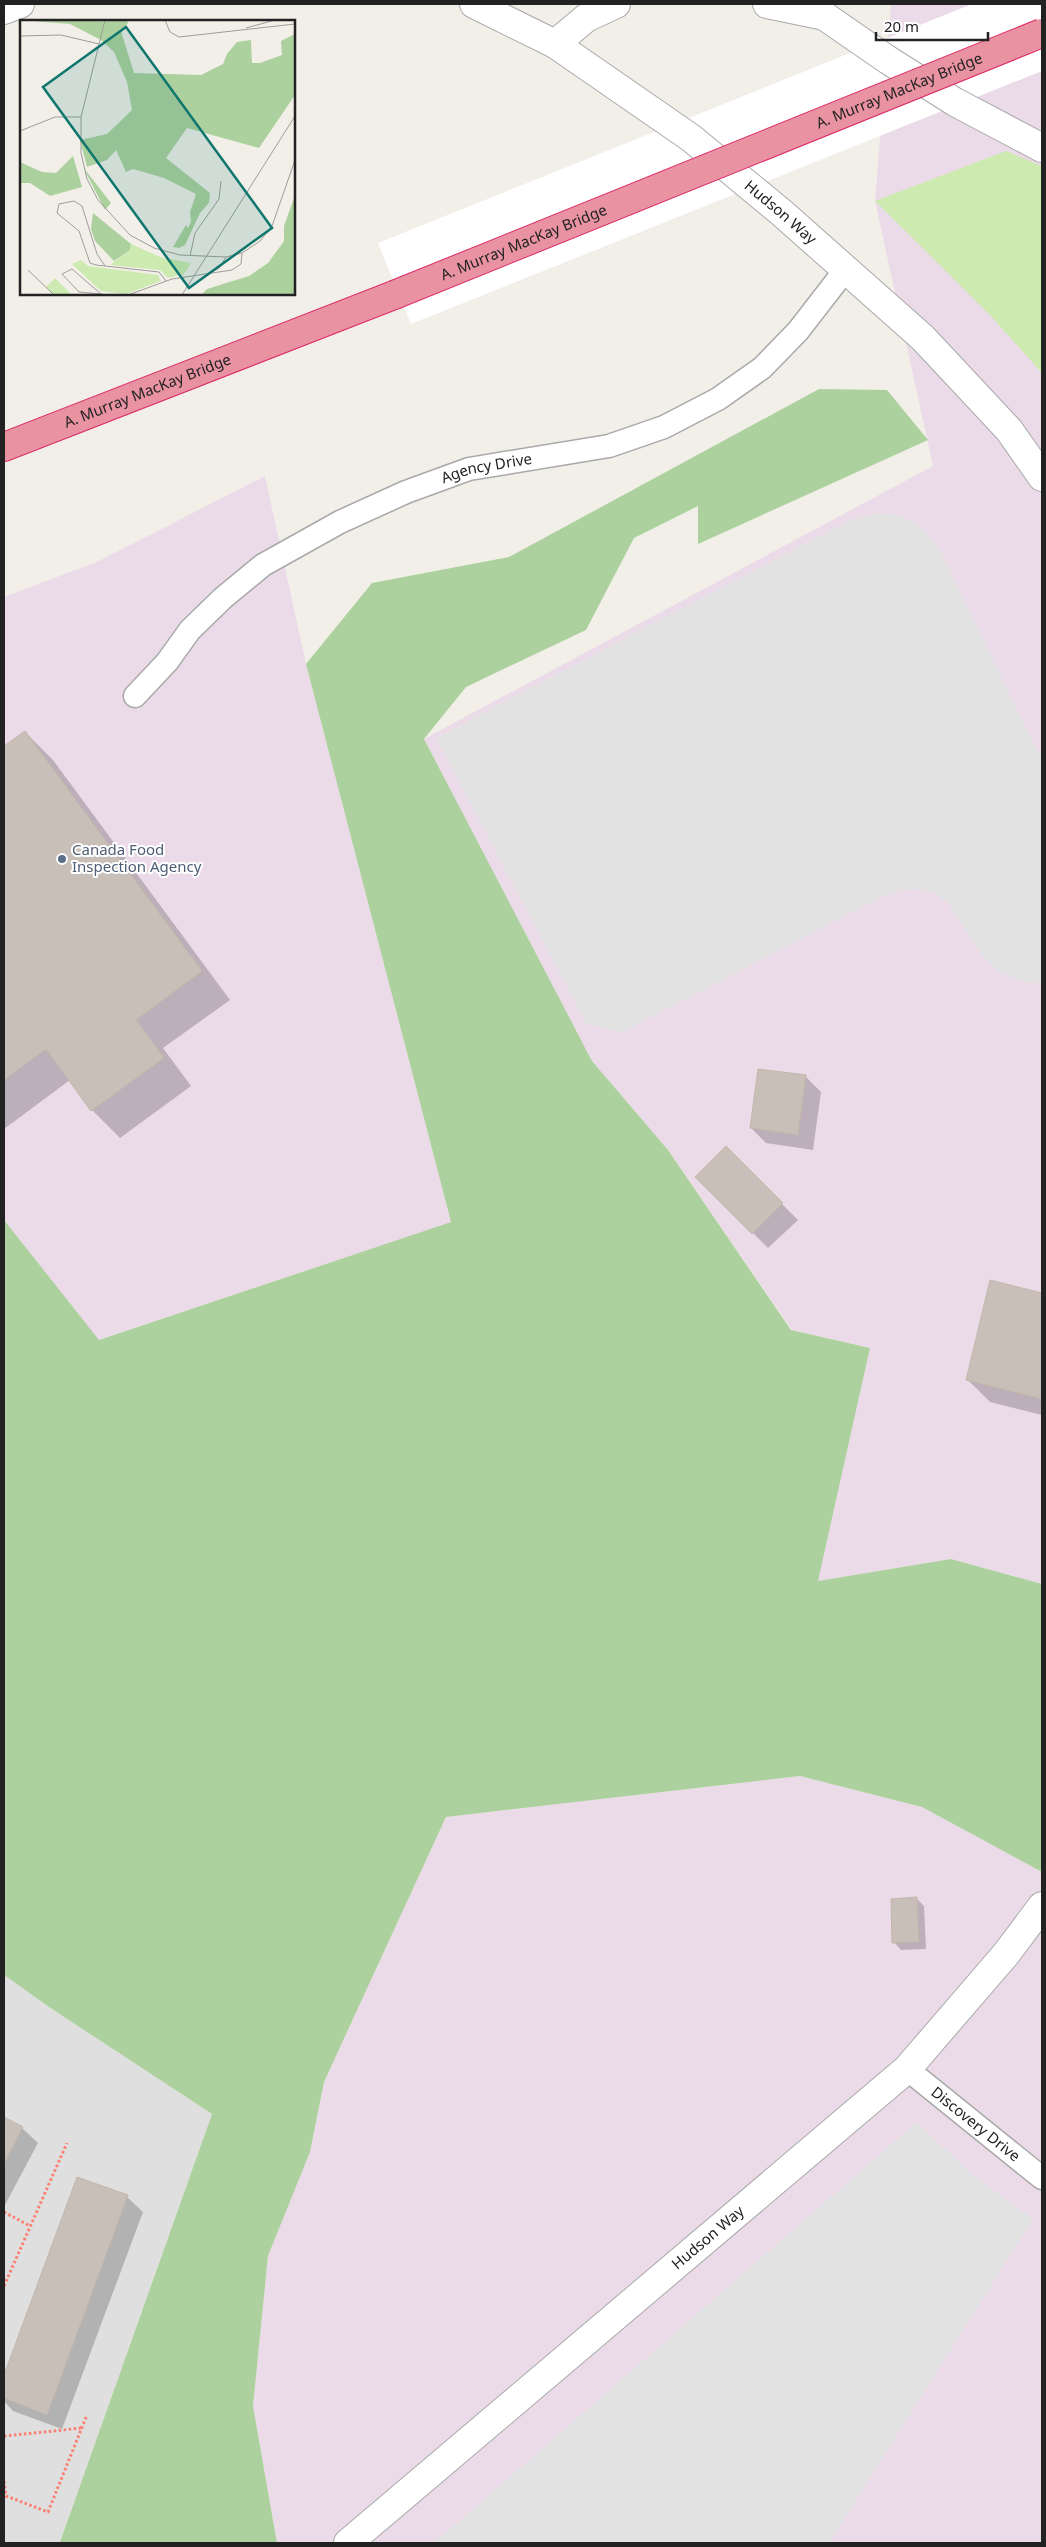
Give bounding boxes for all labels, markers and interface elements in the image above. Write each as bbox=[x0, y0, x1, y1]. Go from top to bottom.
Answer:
scale bar bbox=[876, 10, 988, 42]
text: 20 m bbox=[884, 16, 919, 36]
inset map bbox=[20, 20, 295, 295]
street label: A. Murray MacKay Bridge bbox=[813, 47, 985, 132]
street label: Hudson Way bbox=[741, 175, 822, 248]
street label: A. Murray MacKay Bridge bbox=[437, 199, 610, 284]
street label: A. Murray MacKay Bridge bbox=[61, 349, 234, 432]
street label: Agency Drive bbox=[438, 448, 533, 487]
place label: Canada Food Inspection Agency bbox=[72, 839, 202, 876]
marker: Canada Food Inspection Agency bbox=[56, 853, 68, 865]
street label: Discovery Drive bbox=[927, 2081, 1025, 2166]
street label: Hudson Way bbox=[667, 2200, 748, 2273]

